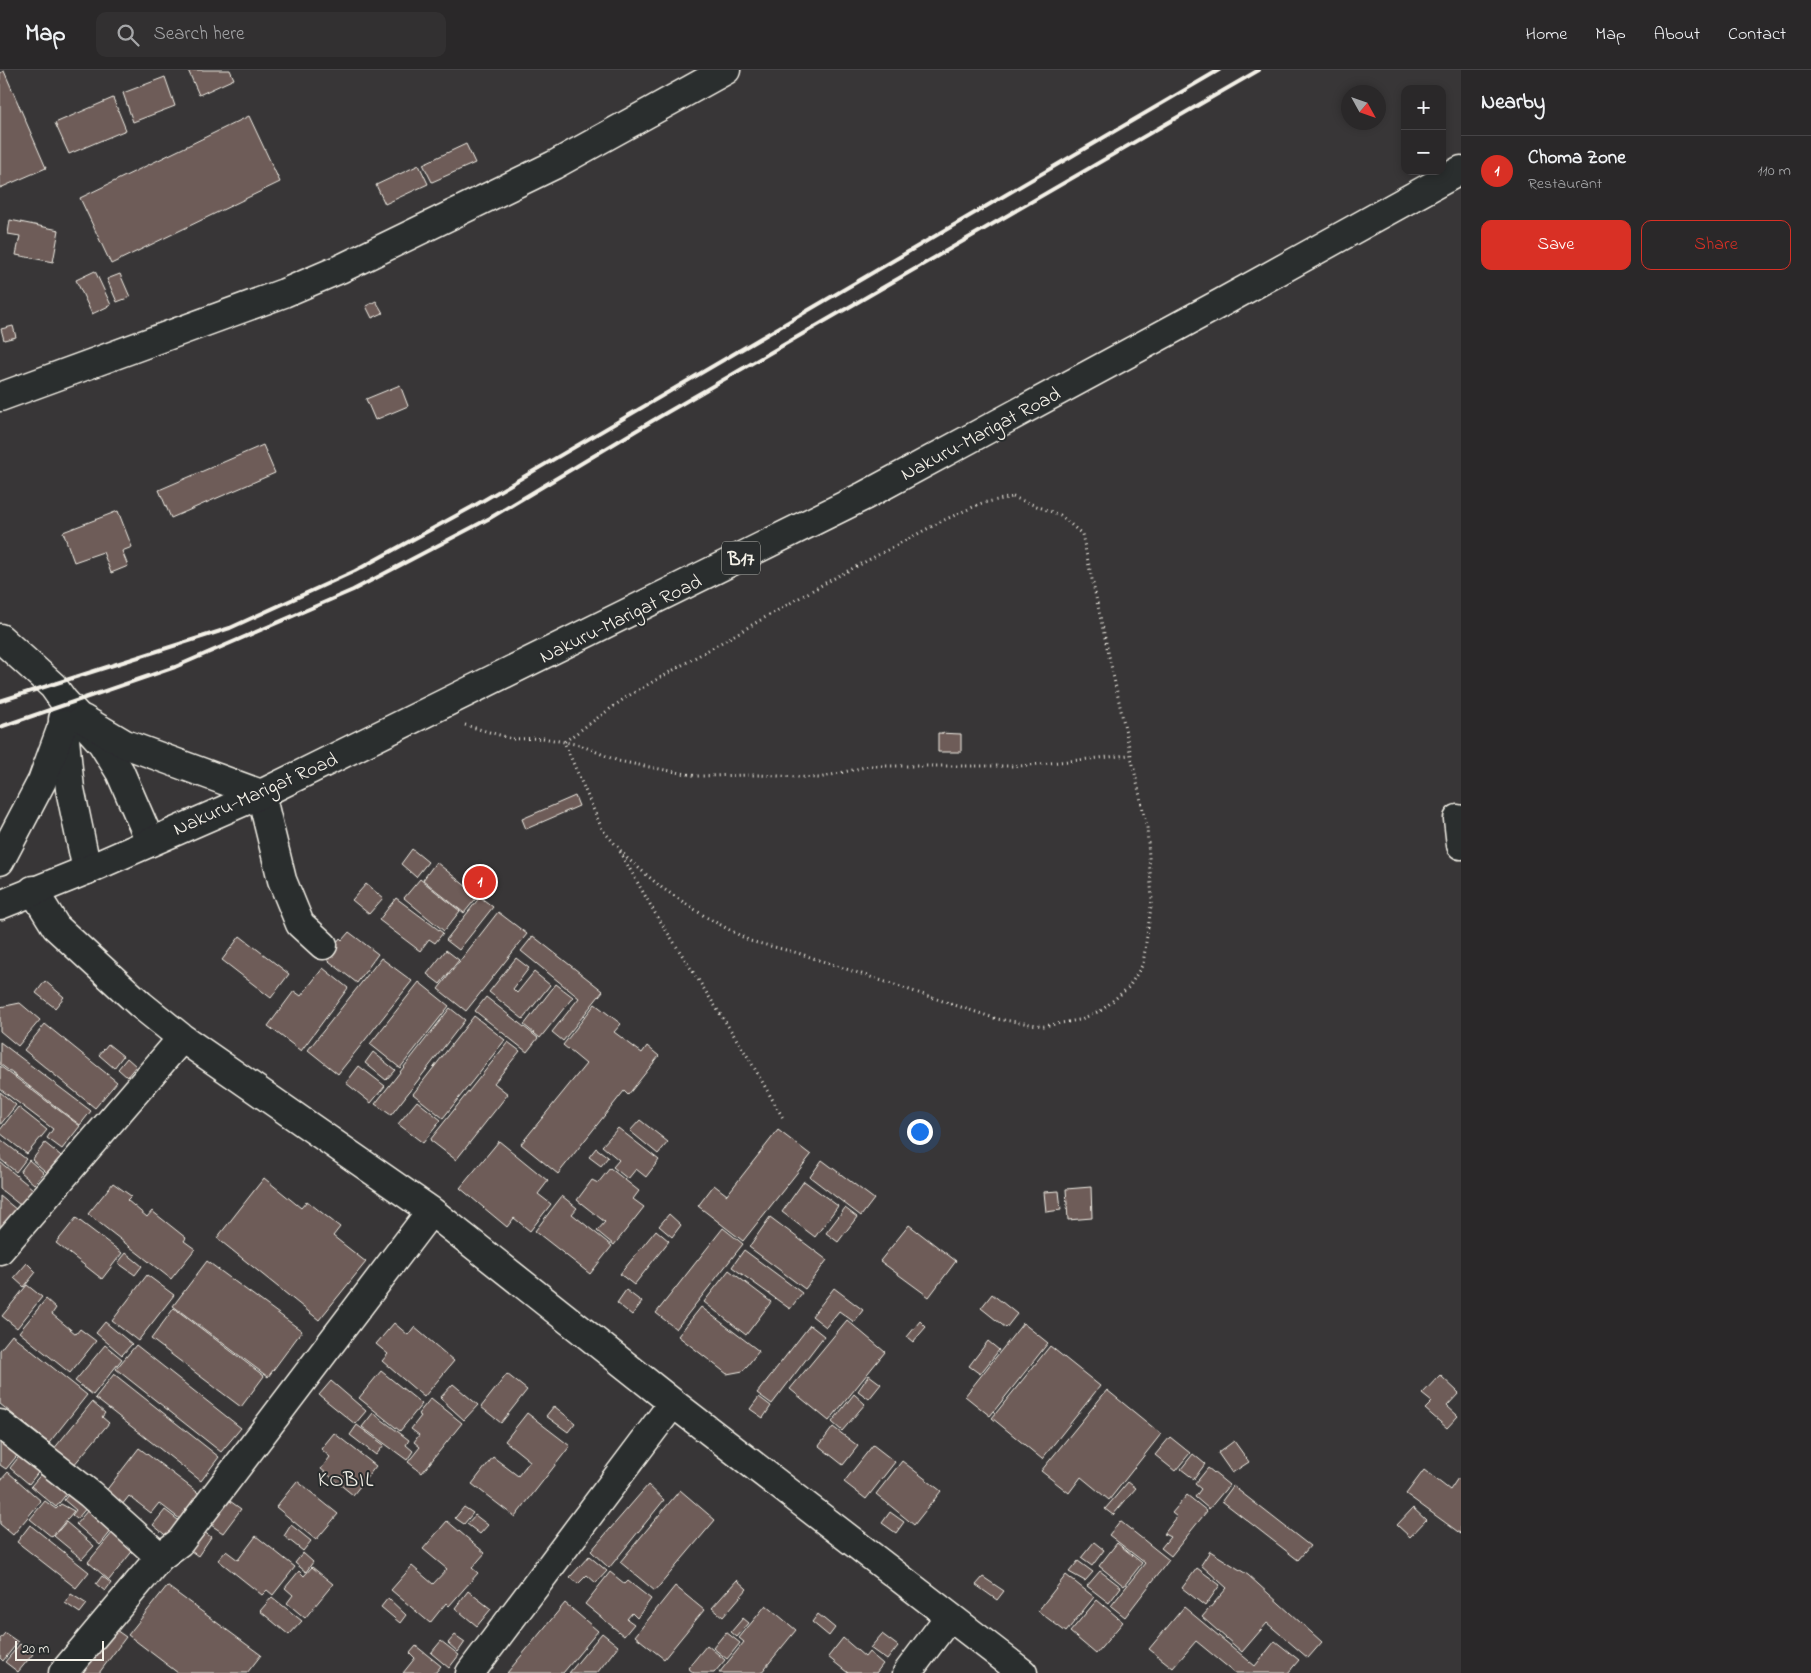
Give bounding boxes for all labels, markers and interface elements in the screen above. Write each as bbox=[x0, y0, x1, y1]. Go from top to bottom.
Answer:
search box bbox=[96, 12, 446, 57]
text: Map bbox=[25, 17, 66, 52]
icon: search bbox=[114, 21, 142, 49]
text: Search here bbox=[154, 21, 245, 48]
text: Home bbox=[1526, 22, 1567, 48]
text: Map bbox=[1595, 22, 1626, 48]
text: About bbox=[1654, 22, 1700, 48]
text: Contact bbox=[1728, 22, 1786, 48]
north arrow bbox=[1341, 85, 1386, 130]
map controls bbox=[1401, 85, 1446, 175]
button: + bbox=[1401, 85, 1446, 130]
text: Nearby bbox=[1481, 88, 1545, 118]
button: − bbox=[1401, 130, 1446, 175]
text: Choma Zone bbox=[1528, 145, 1626, 172]
text: 1 bbox=[1494, 159, 1500, 183]
text: 110 m bbox=[1757, 159, 1791, 183]
text: Restaurant bbox=[1528, 172, 1602, 196]
button: Save bbox=[1481, 220, 1631, 270]
button: Share bbox=[1641, 220, 1791, 270]
street label: Nakuru-Marigat Road bbox=[896, 381, 1067, 491]
road number: B17 bbox=[722, 542, 760, 574]
street label: Nakuru-Marigat Road bbox=[535, 568, 708, 673]
street label: Nakuru-Marigat Road bbox=[169, 746, 343, 845]
pin: 1 bbox=[464, 863, 496, 901]
your location bbox=[907, 1119, 933, 1145]
district label: KOBIL bbox=[318, 1465, 374, 1497]
scale bar bbox=[15, 1638, 104, 1661]
text: 20 m bbox=[22, 1639, 49, 1660]

